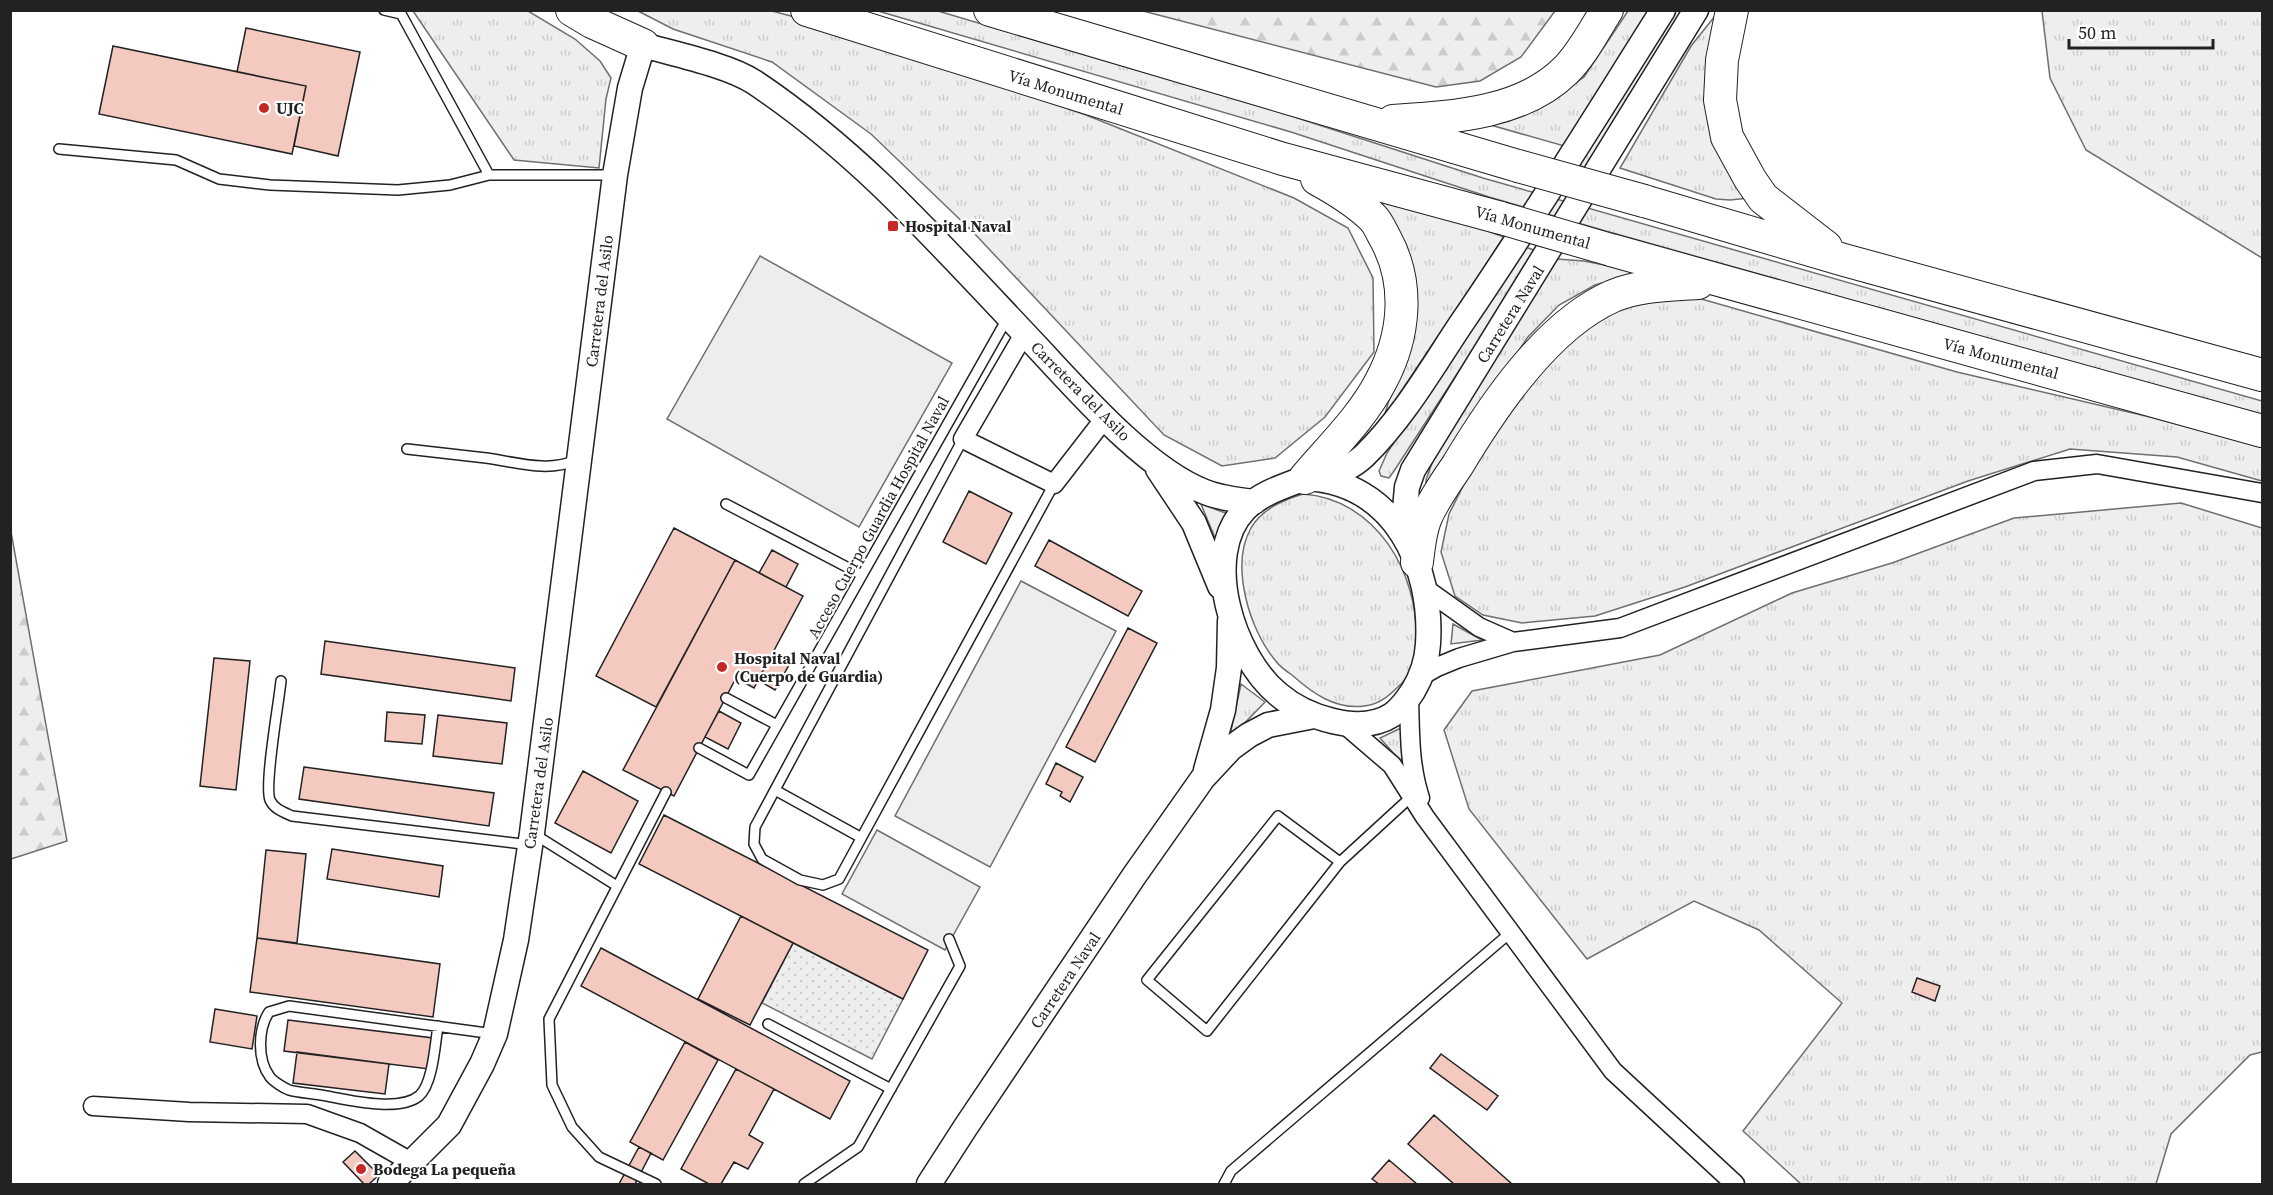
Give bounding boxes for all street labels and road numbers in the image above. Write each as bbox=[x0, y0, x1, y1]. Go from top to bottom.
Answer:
street label: Vía Monumental bbox=[1006, 64, 1126, 120]
street label: Vía Monumental bbox=[1473, 200, 1593, 254]
street label: Carretera del Asilo bbox=[580, 233, 618, 368]
street label: Carretera Naval bbox=[1471, 261, 1549, 367]
street label: Vía Monumental bbox=[1941, 332, 2062, 384]
street label: Carretera del Asilo bbox=[1026, 336, 1136, 446]
street label: Acceso Cuerpo Guardia Hospital Naval bbox=[802, 392, 954, 642]
street label: Carretera del Asilo bbox=[518, 715, 558, 850]
street label: Carretera Naval bbox=[1025, 927, 1105, 1032]

